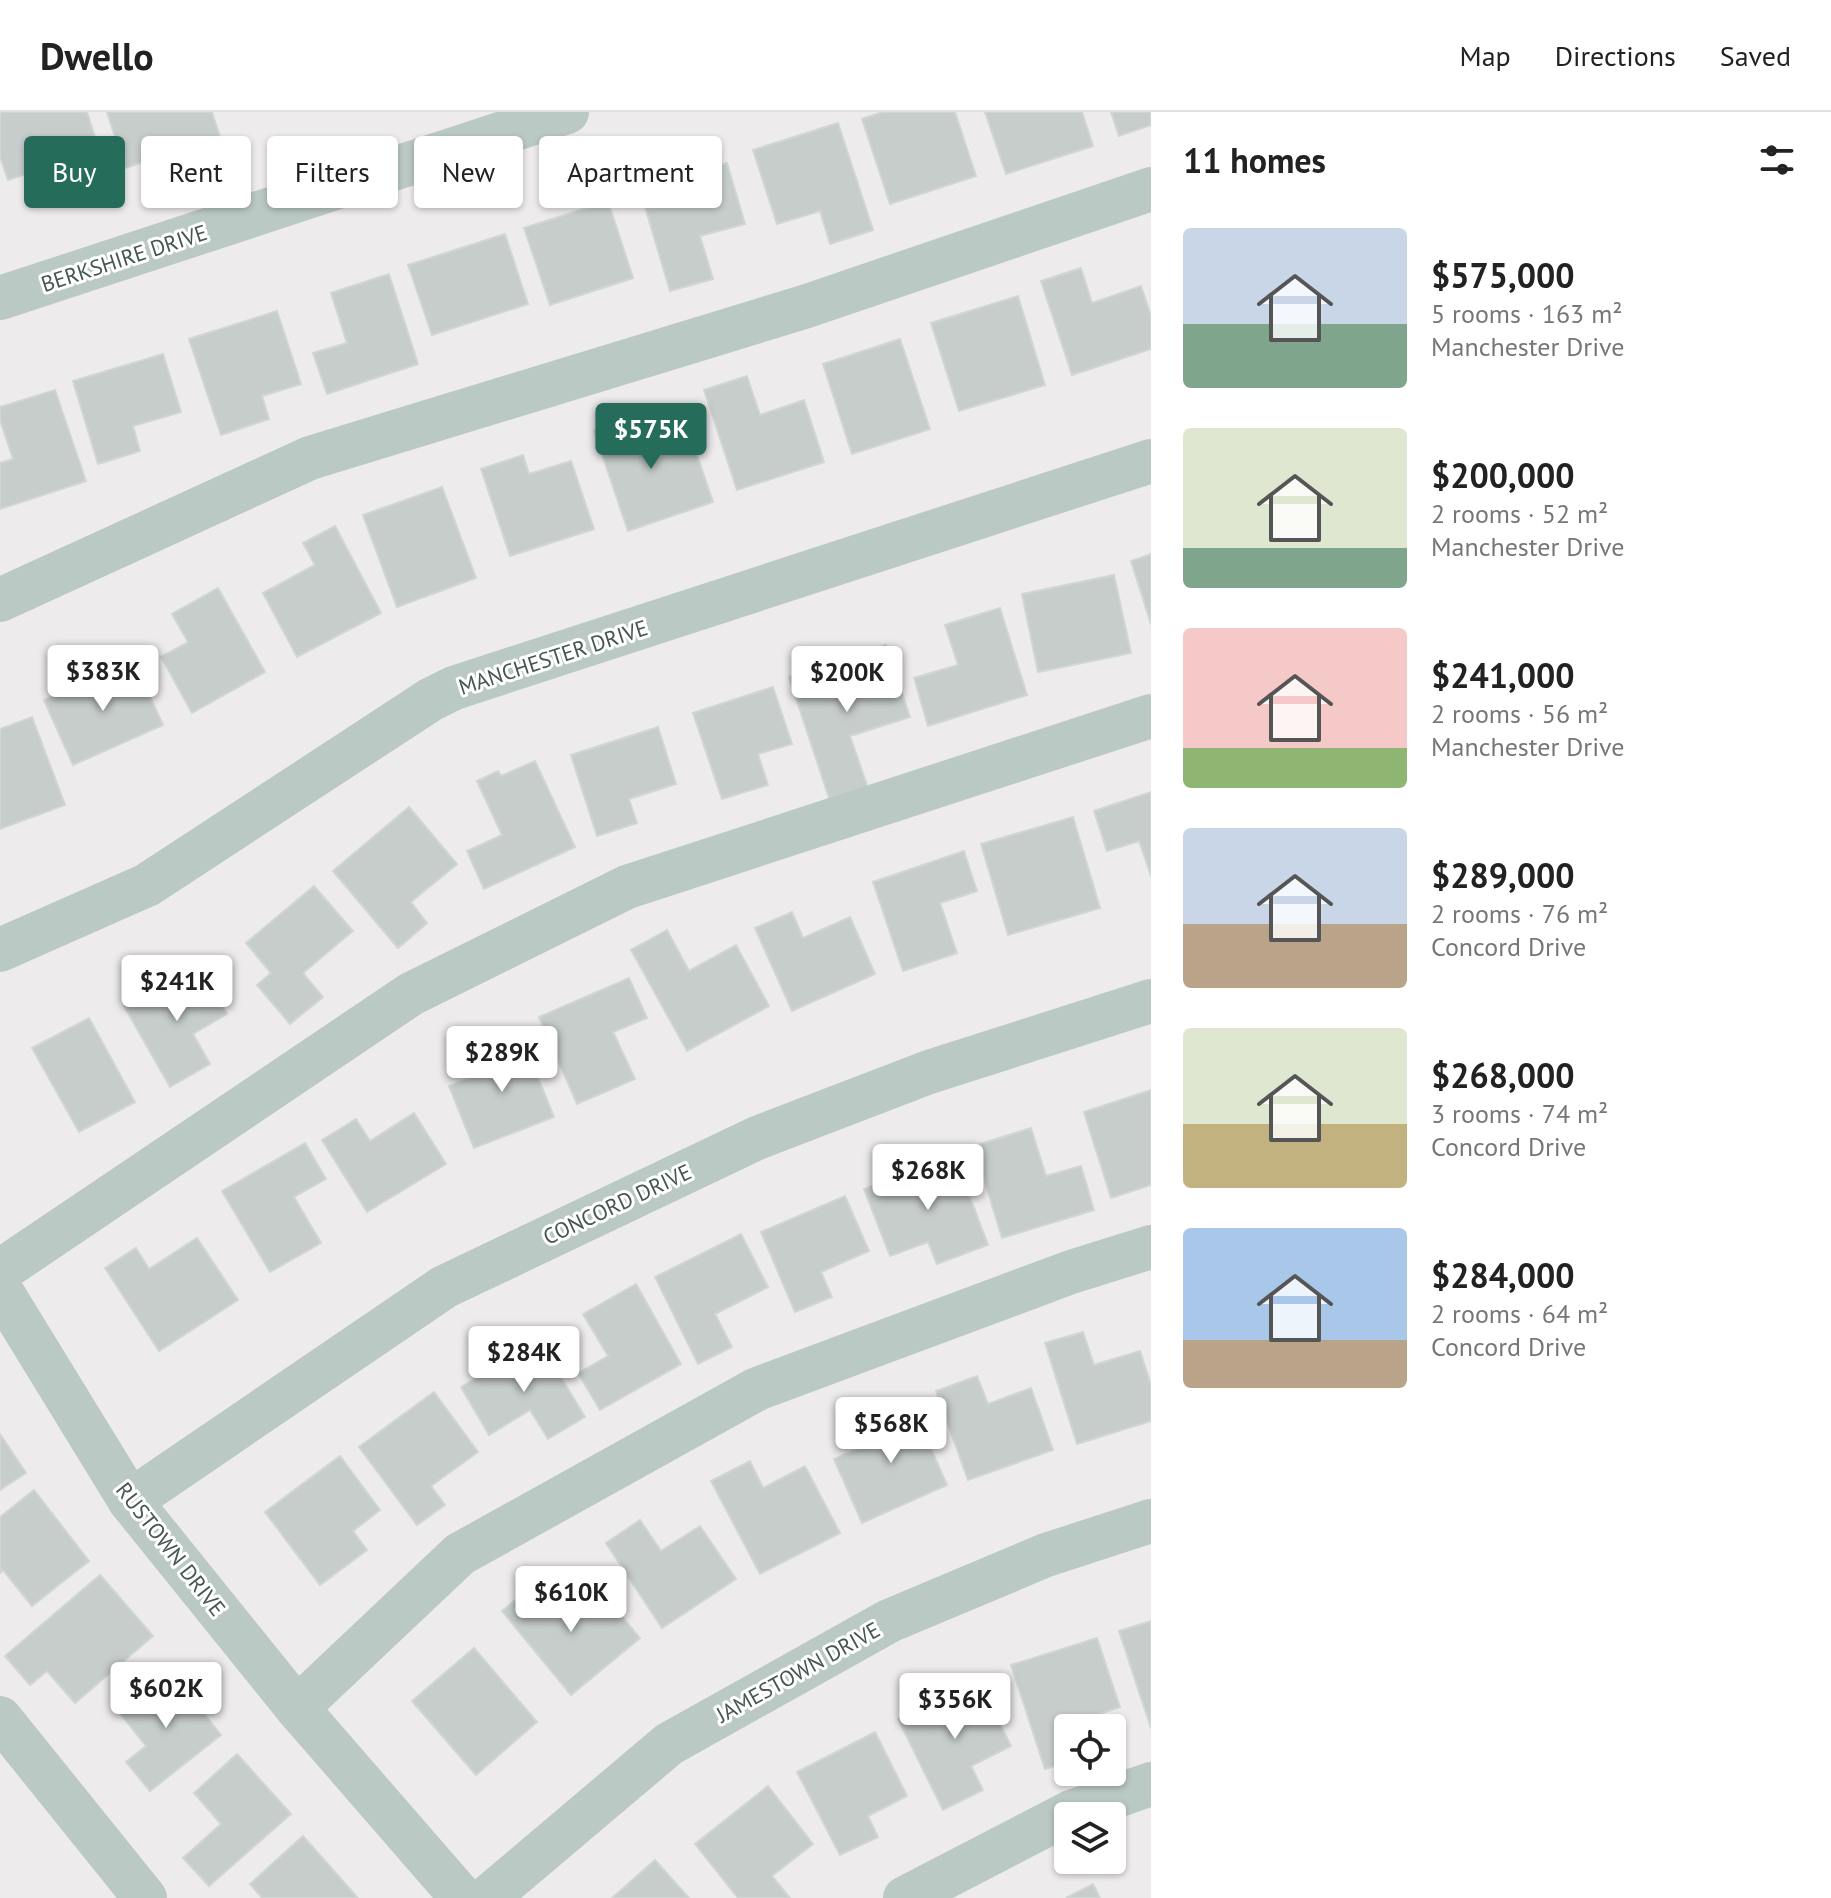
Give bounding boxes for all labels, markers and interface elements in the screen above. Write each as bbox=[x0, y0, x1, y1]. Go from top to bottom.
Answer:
text: Dwello bbox=[40, 31, 154, 80]
text: Map bbox=[1460, 37, 1511, 74]
text: Directions bbox=[1555, 37, 1676, 74]
text: Saved bbox=[1720, 37, 1791, 74]
chip: Buy bbox=[24, 136, 125, 208]
chip: Rent bbox=[141, 136, 251, 208]
chip: Filters bbox=[267, 136, 398, 208]
chip: New bbox=[414, 136, 523, 208]
chip: Apartment bbox=[539, 136, 722, 208]
text: 11 homes bbox=[1183, 138, 1326, 182]
icon: filters bbox=[1755, 138, 1799, 182]
street label: BERKSHIRE DRIVE bbox=[37, 218, 211, 298]
text: $575,000 bbox=[1431, 253, 1575, 297]
icon: home bbox=[1247, 260, 1343, 356]
text: 5 rooms · 163 m² bbox=[1431, 297, 1623, 330]
text: Manchester Drive bbox=[1431, 330, 1625, 363]
pin: $575K bbox=[595, 403, 707, 471]
text: $575K bbox=[613, 412, 689, 445]
text: $200,000 bbox=[1431, 453, 1575, 497]
icon: home bbox=[1247, 460, 1343, 556]
text: 2 rooms · 52 m² bbox=[1431, 497, 1608, 530]
text: Manchester Drive bbox=[1431, 530, 1625, 563]
street label: MANCHESTER DRIVE bbox=[455, 613, 651, 701]
pin: $383K bbox=[47, 645, 159, 713]
pin: $200K bbox=[791, 646, 903, 714]
text: $241,000 bbox=[1431, 653, 1575, 697]
text: $383K bbox=[65, 654, 141, 687]
text: $200K bbox=[809, 655, 885, 688]
icon: home bbox=[1247, 660, 1343, 756]
text: 2 rooms · 56 m² bbox=[1431, 697, 1608, 730]
text: Manchester Drive bbox=[1431, 730, 1625, 763]
text: $289,000 bbox=[1431, 853, 1575, 897]
icon: home bbox=[1247, 860, 1343, 956]
text: 2 rooms · 76 m² bbox=[1431, 897, 1608, 930]
text: Concord Drive bbox=[1431, 930, 1586, 963]
pin: $241K bbox=[121, 955, 233, 1023]
text: $241K bbox=[139, 964, 215, 997]
pin: $289K bbox=[446, 1026, 558, 1094]
text: $289K bbox=[464, 1035, 540, 1068]
text: $268,000 bbox=[1431, 1053, 1575, 1097]
icon: home bbox=[1247, 1060, 1343, 1156]
text: 3 rooms · 74 m² bbox=[1431, 1097, 1608, 1130]
text: Concord Drive bbox=[1431, 1130, 1586, 1163]
pin: $268K bbox=[872, 1144, 984, 1212]
text: $268K bbox=[890, 1153, 966, 1186]
street label: CONCORD DRIVE bbox=[538, 1157, 696, 1251]
text: $284,000 bbox=[1431, 1253, 1575, 1297]
icon: home bbox=[1247, 1260, 1343, 1356]
text: 2 rooms · 64 m² bbox=[1431, 1297, 1608, 1330]
pin: $284K bbox=[468, 1326, 580, 1394]
text: Concord Drive bbox=[1431, 1330, 1586, 1363]
text: $284K bbox=[486, 1335, 562, 1368]
pin: $568K bbox=[835, 1397, 947, 1465]
text: $568K bbox=[853, 1406, 929, 1439]
street label: RUSTOWN DRIVE bbox=[110, 1477, 232, 1621]
pin: $610K bbox=[515, 1566, 627, 1634]
text: $610K bbox=[533, 1575, 609, 1608]
street label: JAMESTOWN DRIVE bbox=[710, 1615, 885, 1729]
pin: $602K bbox=[110, 1662, 222, 1730]
text: $602K bbox=[128, 1671, 204, 1704]
pin: $356K bbox=[899, 1673, 1011, 1741]
text: $356K bbox=[917, 1682, 993, 1715]
map controls bbox=[1054, 1714, 1126, 1874]
button: locate bbox=[1054, 1714, 1126, 1786]
button: layers bbox=[1054, 1802, 1126, 1874]

